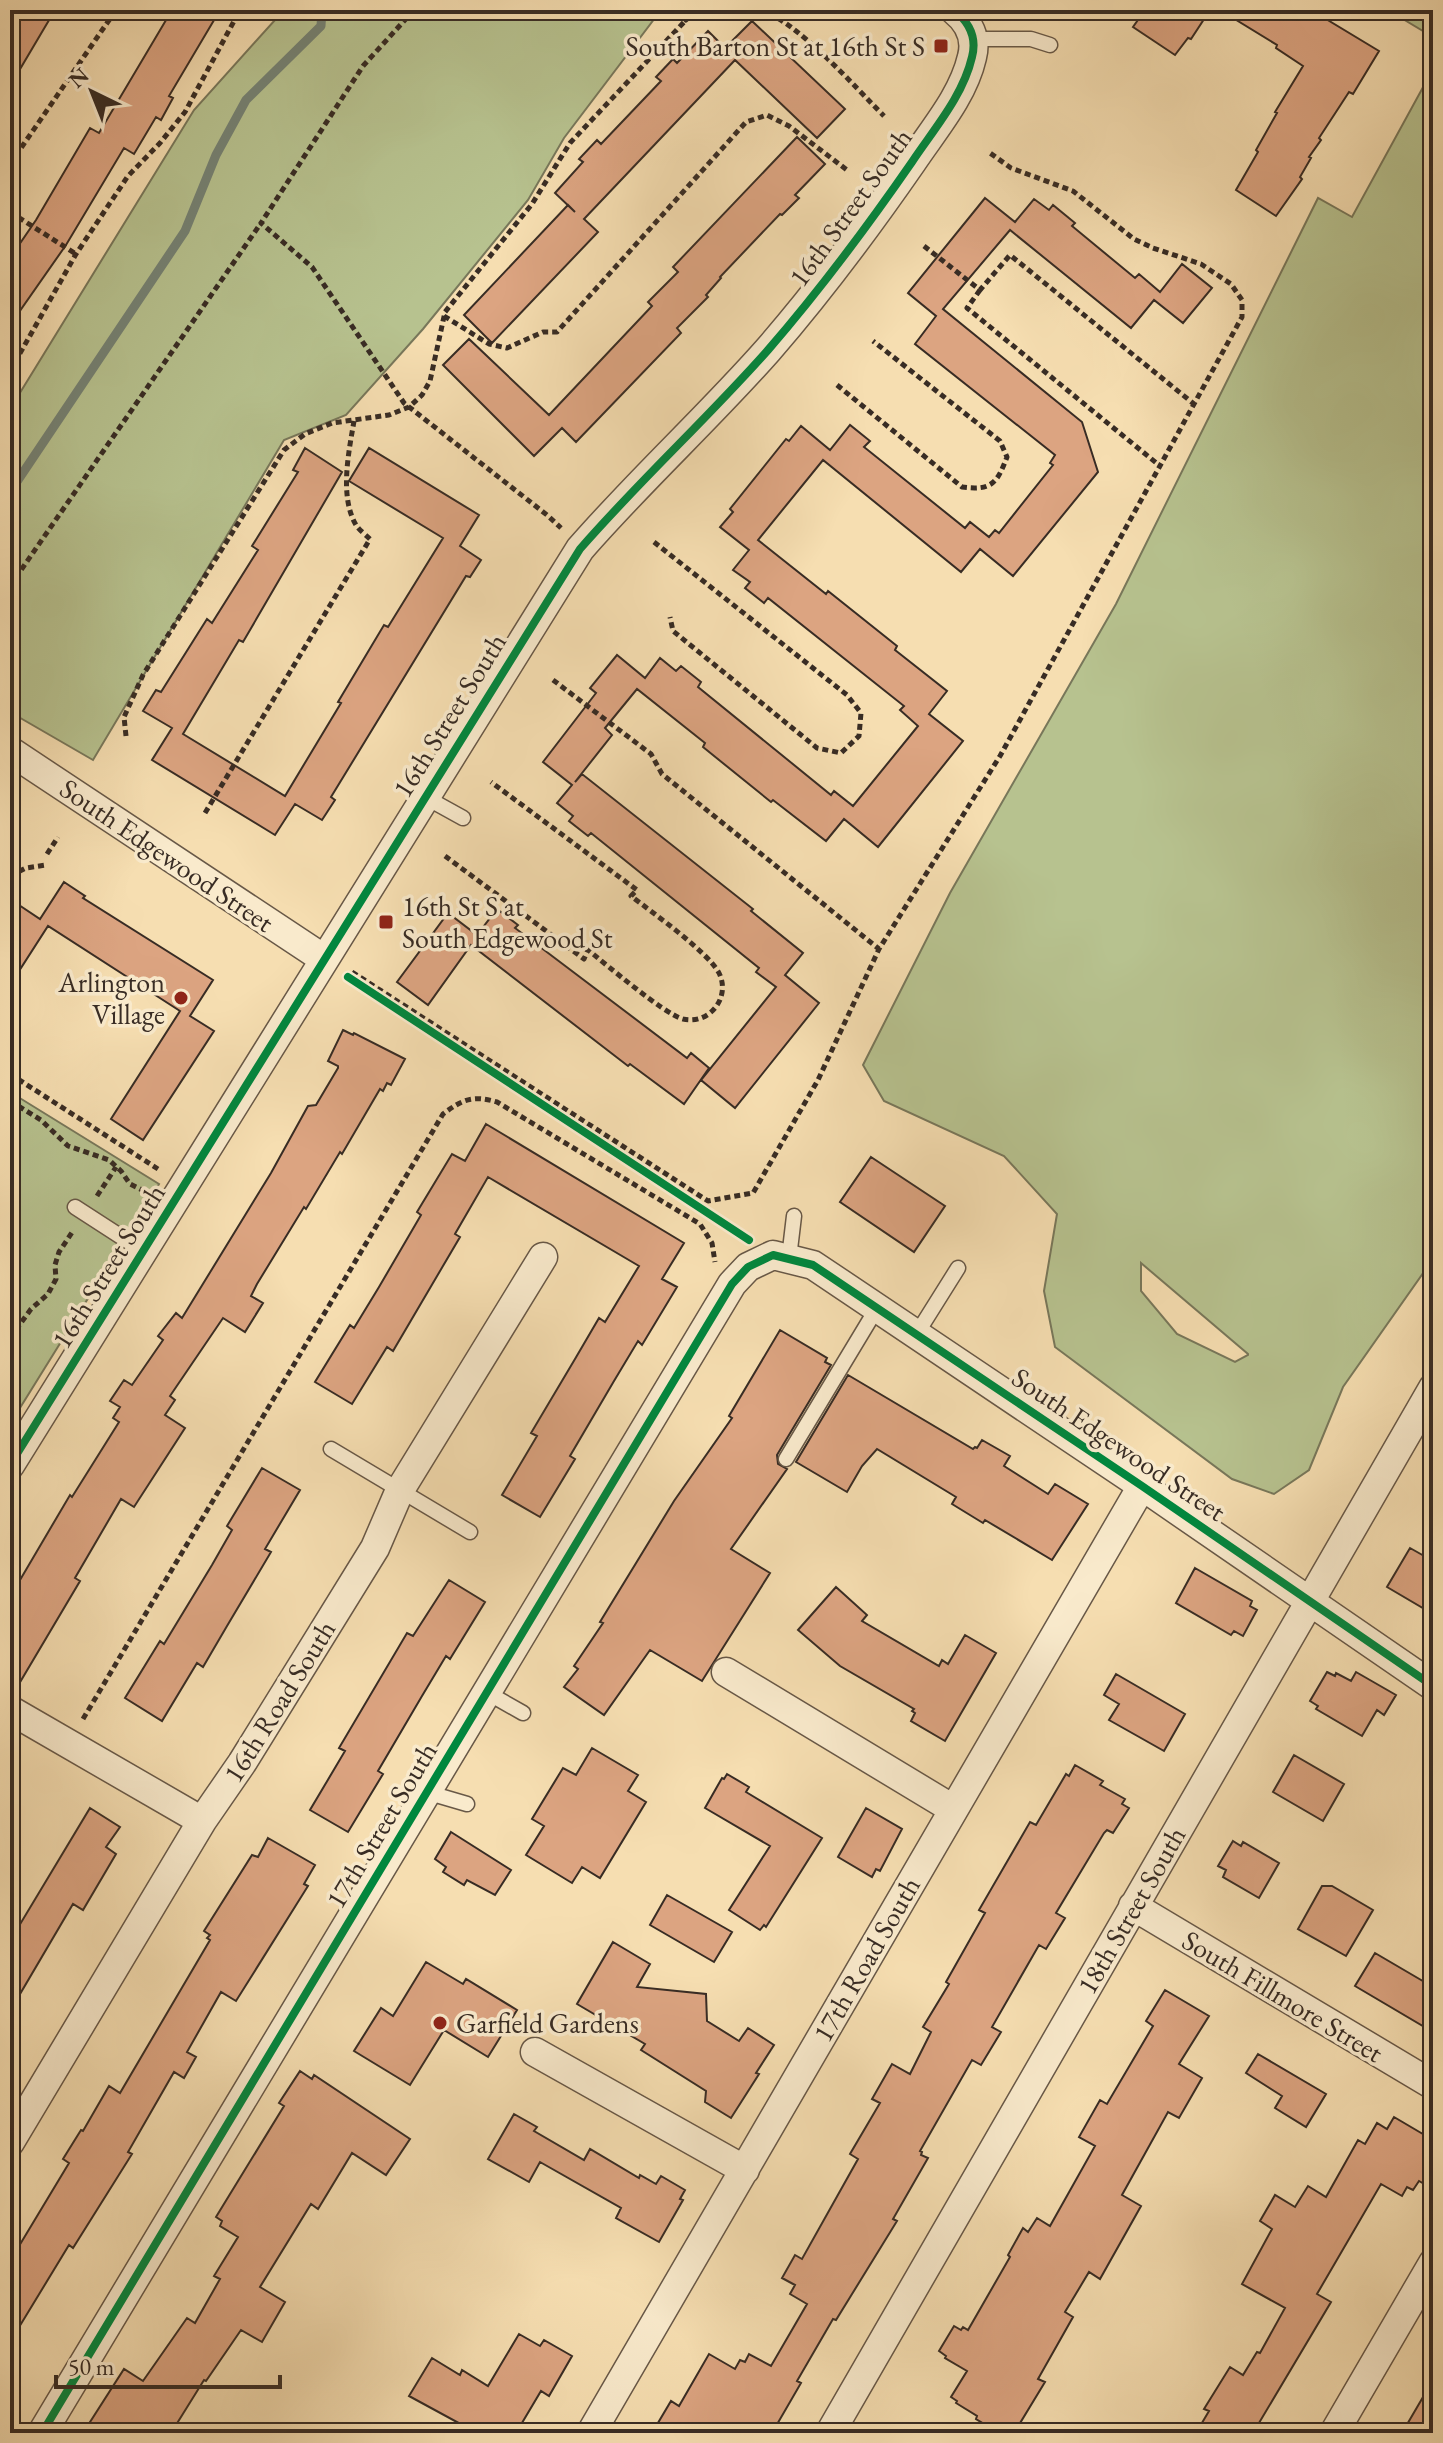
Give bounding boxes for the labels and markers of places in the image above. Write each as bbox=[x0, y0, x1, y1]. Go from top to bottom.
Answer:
place label: South Barton St at 16th St S bbox=[625, 28, 925, 64]
marker: South Barton St at 16th St S bbox=[932, 37, 950, 55]
place label: 16th St S at South Edgewood St bbox=[402, 888, 613, 956]
marker: 16th St S at South Edgewood St bbox=[377, 913, 395, 931]
place label: Arlington Village bbox=[57, 964, 165, 1032]
marker: Arlington Village bbox=[172, 989, 190, 1007]
place label: Garfield Gardens bbox=[456, 2005, 639, 2041]
marker: Garfield Gardens bbox=[431, 2014, 449, 2032]

